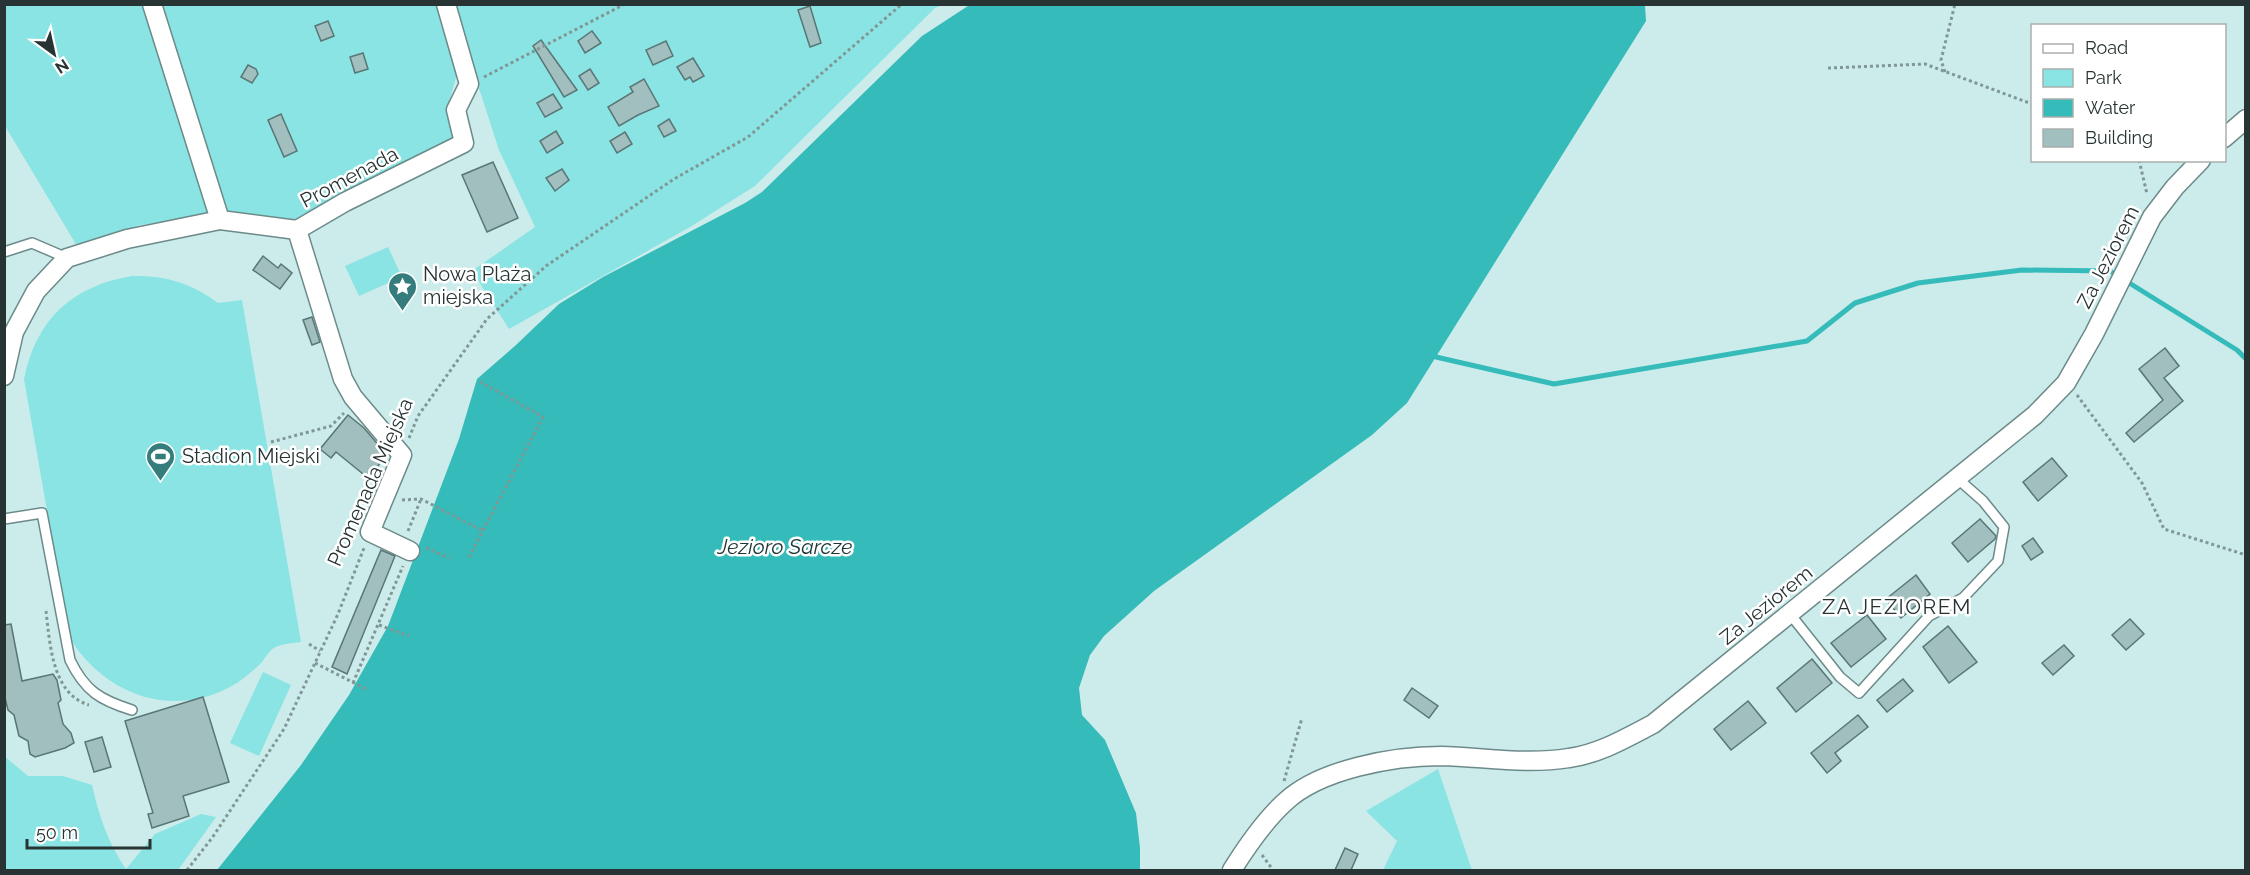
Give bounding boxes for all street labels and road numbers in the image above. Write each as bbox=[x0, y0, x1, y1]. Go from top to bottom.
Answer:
street label: Promenada bbox=[296, 141, 402, 213]
street label: Za Jeziorem bbox=[2072, 202, 2144, 312]
street label: Promenada Miejska bbox=[322, 394, 418, 570]
street label: Za Jeziorem bbox=[1715, 560, 1817, 650]

